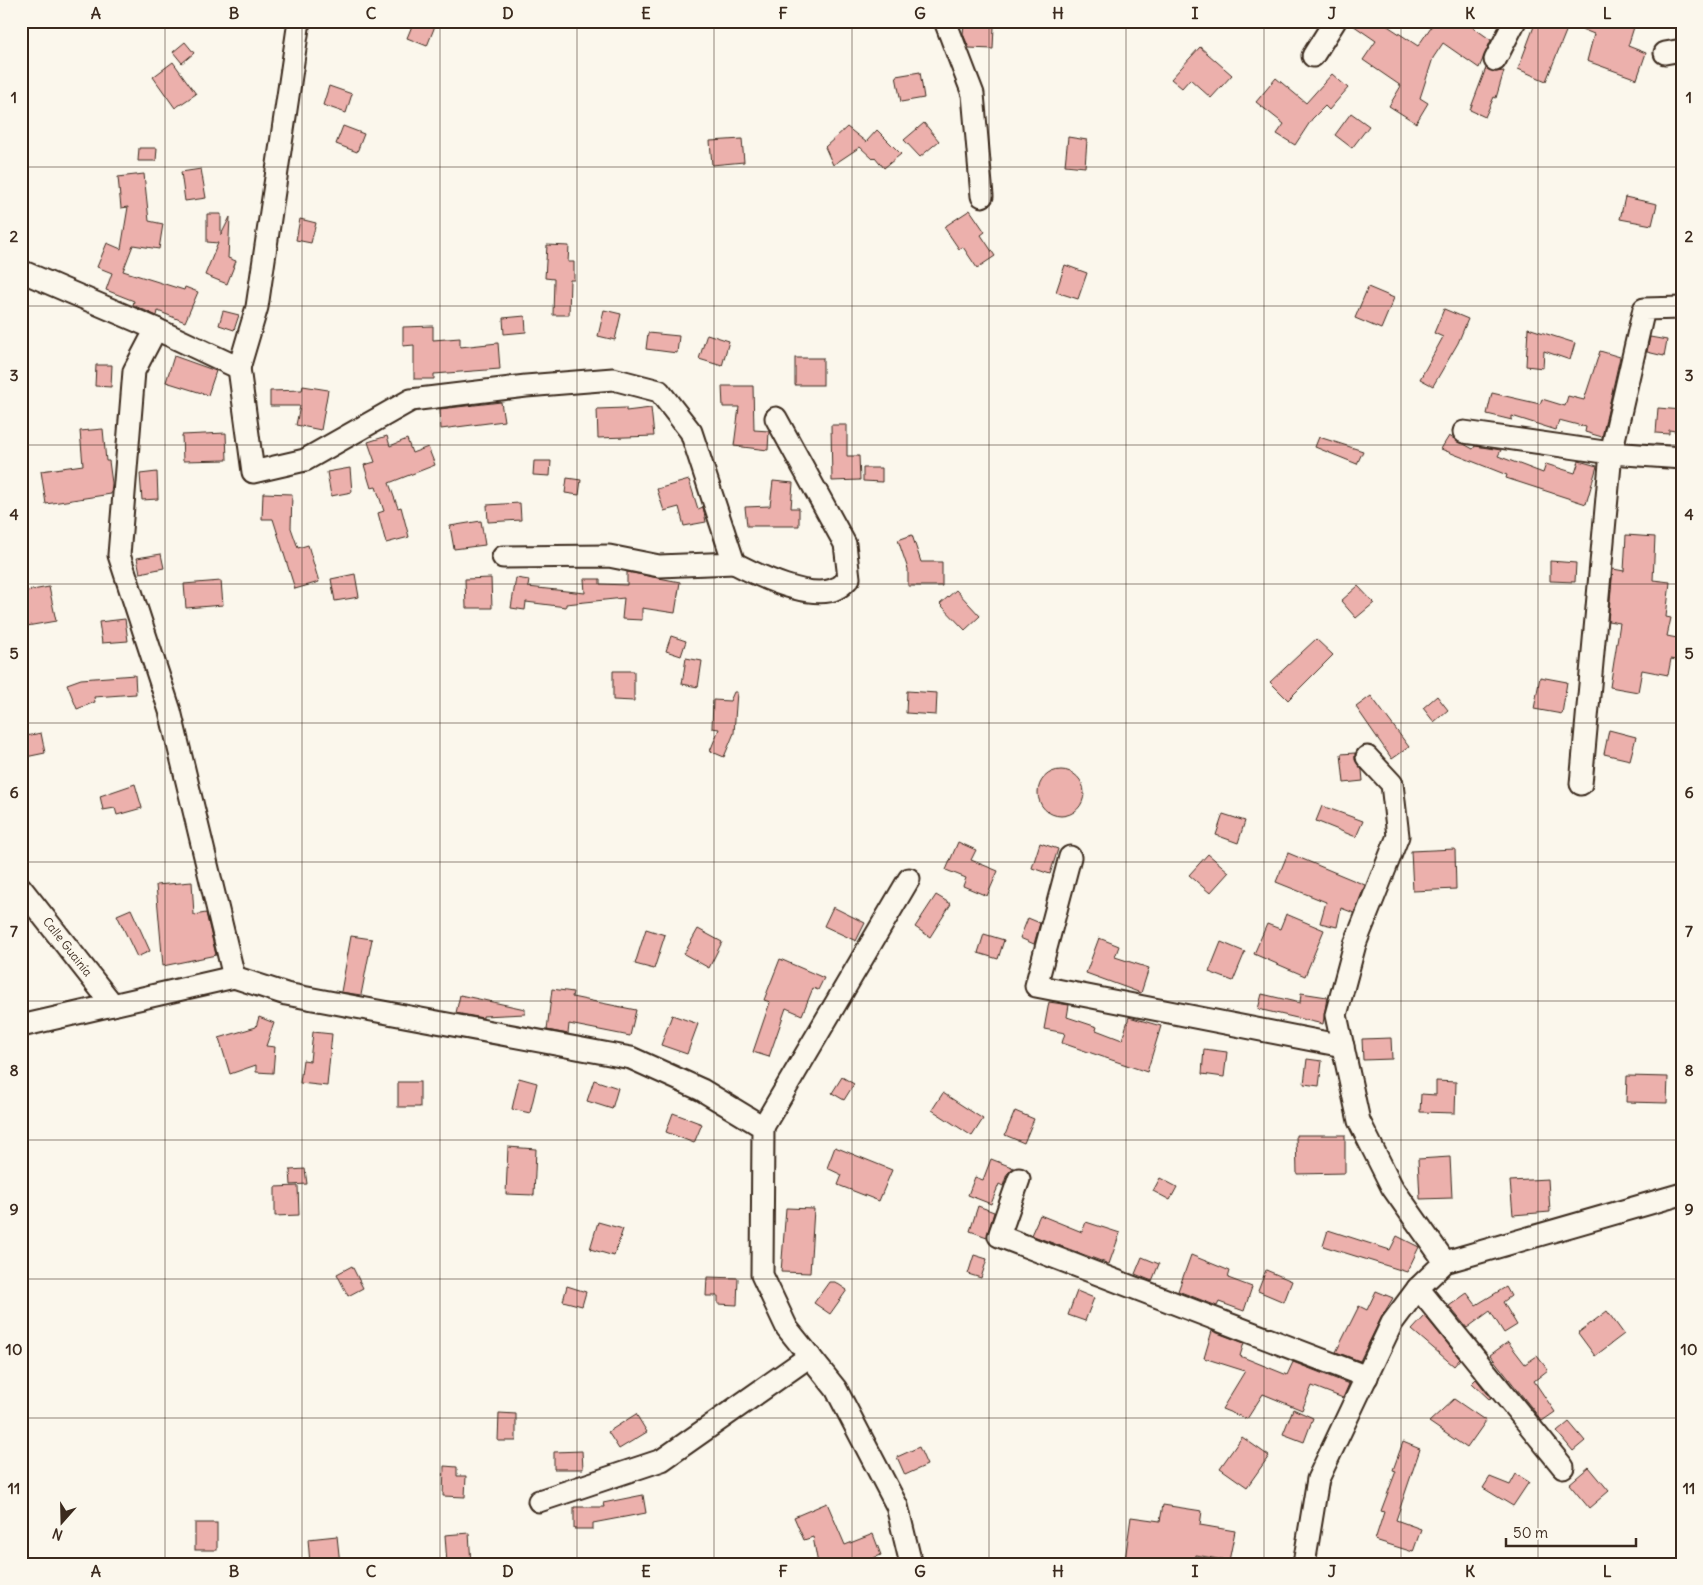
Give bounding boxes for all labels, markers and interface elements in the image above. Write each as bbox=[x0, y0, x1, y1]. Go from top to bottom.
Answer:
text: A bbox=[91, 3, 101, 23]
text: B bbox=[229, 3, 240, 23]
text: C bbox=[366, 3, 377, 23]
text: D bbox=[502, 3, 514, 23]
text: E bbox=[641, 3, 651, 23]
text: F bbox=[778, 3, 788, 23]
text: G bbox=[914, 3, 926, 23]
text: H bbox=[1052, 3, 1064, 23]
text: I bbox=[1192, 3, 1199, 23]
text: J bbox=[1328, 3, 1337, 23]
text: K bbox=[1465, 3, 1475, 23]
text: L bbox=[1603, 3, 1612, 23]
text: 1 bbox=[11, 87, 17, 107]
text: 1 bbox=[1686, 87, 1692, 107]
text: 2 bbox=[10, 226, 19, 246]
text: 2 bbox=[1685, 226, 1694, 246]
text: 3 bbox=[9, 365, 19, 385]
text: 3 bbox=[1684, 365, 1694, 385]
text: 4 bbox=[9, 504, 19, 524]
text: 4 bbox=[1684, 504, 1694, 524]
text: 5 bbox=[9, 643, 19, 663]
text: 5 bbox=[1684, 643, 1694, 663]
text: 6 bbox=[9, 782, 19, 802]
text: 6 bbox=[1684, 782, 1694, 802]
street label: Calle Guainía bbox=[40, 914, 96, 979]
text: 7 bbox=[10, 921, 18, 941]
text: 7 bbox=[1685, 921, 1693, 941]
text: 8 bbox=[9, 1060, 19, 1080]
text: 8 bbox=[1684, 1060, 1694, 1080]
text: 9 bbox=[9, 1199, 19, 1219]
text: 9 bbox=[1684, 1199, 1694, 1219]
text: 10 bbox=[6, 1339, 22, 1359]
text: 10 bbox=[1681, 1339, 1697, 1359]
text: 11 bbox=[8, 1478, 20, 1498]
text: 11 bbox=[1683, 1478, 1695, 1498]
north arrow bbox=[38, 1498, 88, 1548]
scale bar bbox=[1506, 1515, 1636, 1547]
text: 50 m bbox=[1513, 1523, 1548, 1542]
text: N bbox=[50, 1524, 65, 1544]
text: A bbox=[91, 1561, 101, 1581]
text: B bbox=[229, 1561, 240, 1581]
text: C bbox=[366, 1561, 377, 1581]
text: D bbox=[502, 1561, 514, 1581]
text: E bbox=[641, 1561, 651, 1581]
text: F bbox=[778, 1561, 788, 1581]
text: G bbox=[914, 1561, 926, 1581]
text: H bbox=[1052, 1561, 1064, 1581]
text: I bbox=[1192, 1561, 1199, 1581]
text: J bbox=[1328, 1561, 1337, 1581]
text: K bbox=[1465, 1561, 1475, 1581]
text: L bbox=[1603, 1561, 1612, 1581]

